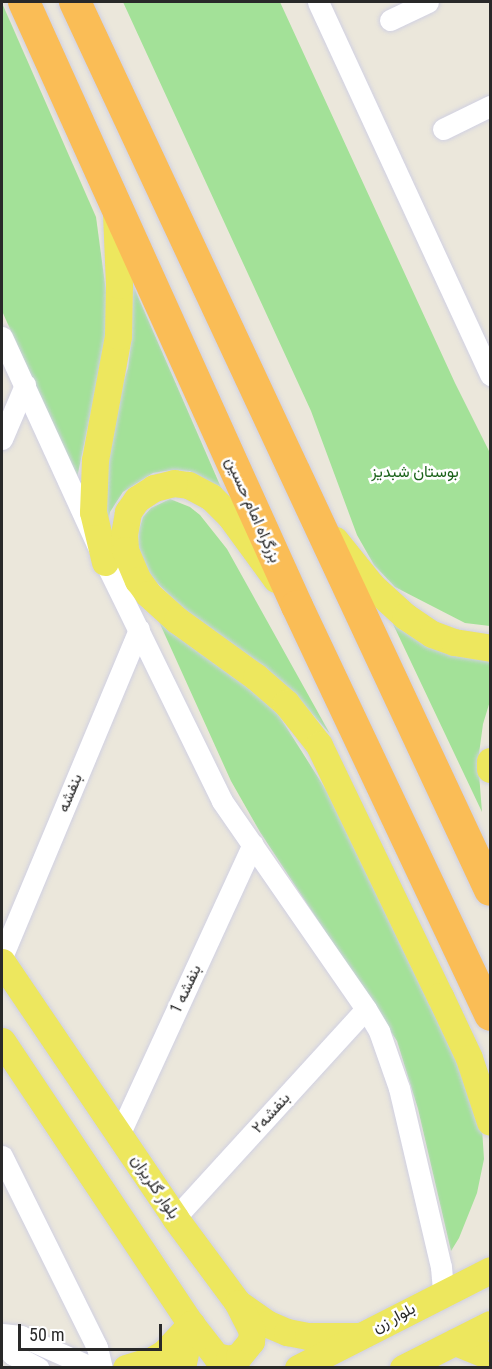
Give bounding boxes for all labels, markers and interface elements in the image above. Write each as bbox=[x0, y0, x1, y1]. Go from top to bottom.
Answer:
street label: بزرگراه امام حسین bbox=[221, 454, 285, 566]
park label: بوستان شبدیز bbox=[371, 462, 459, 482]
street label: بنفشه bbox=[53, 771, 87, 815]
street label: بنفشه 1 bbox=[166, 962, 206, 1016]
street label: بنفشه۲ bbox=[248, 1089, 294, 1137]
street label: بلوار گلریزان bbox=[127, 1151, 183, 1223]
street label: بلوار زن bbox=[369, 1299, 419, 1337]
scale bar bbox=[21, 1312, 165, 1350]
text: 50 m bbox=[29, 1324, 64, 1345]

